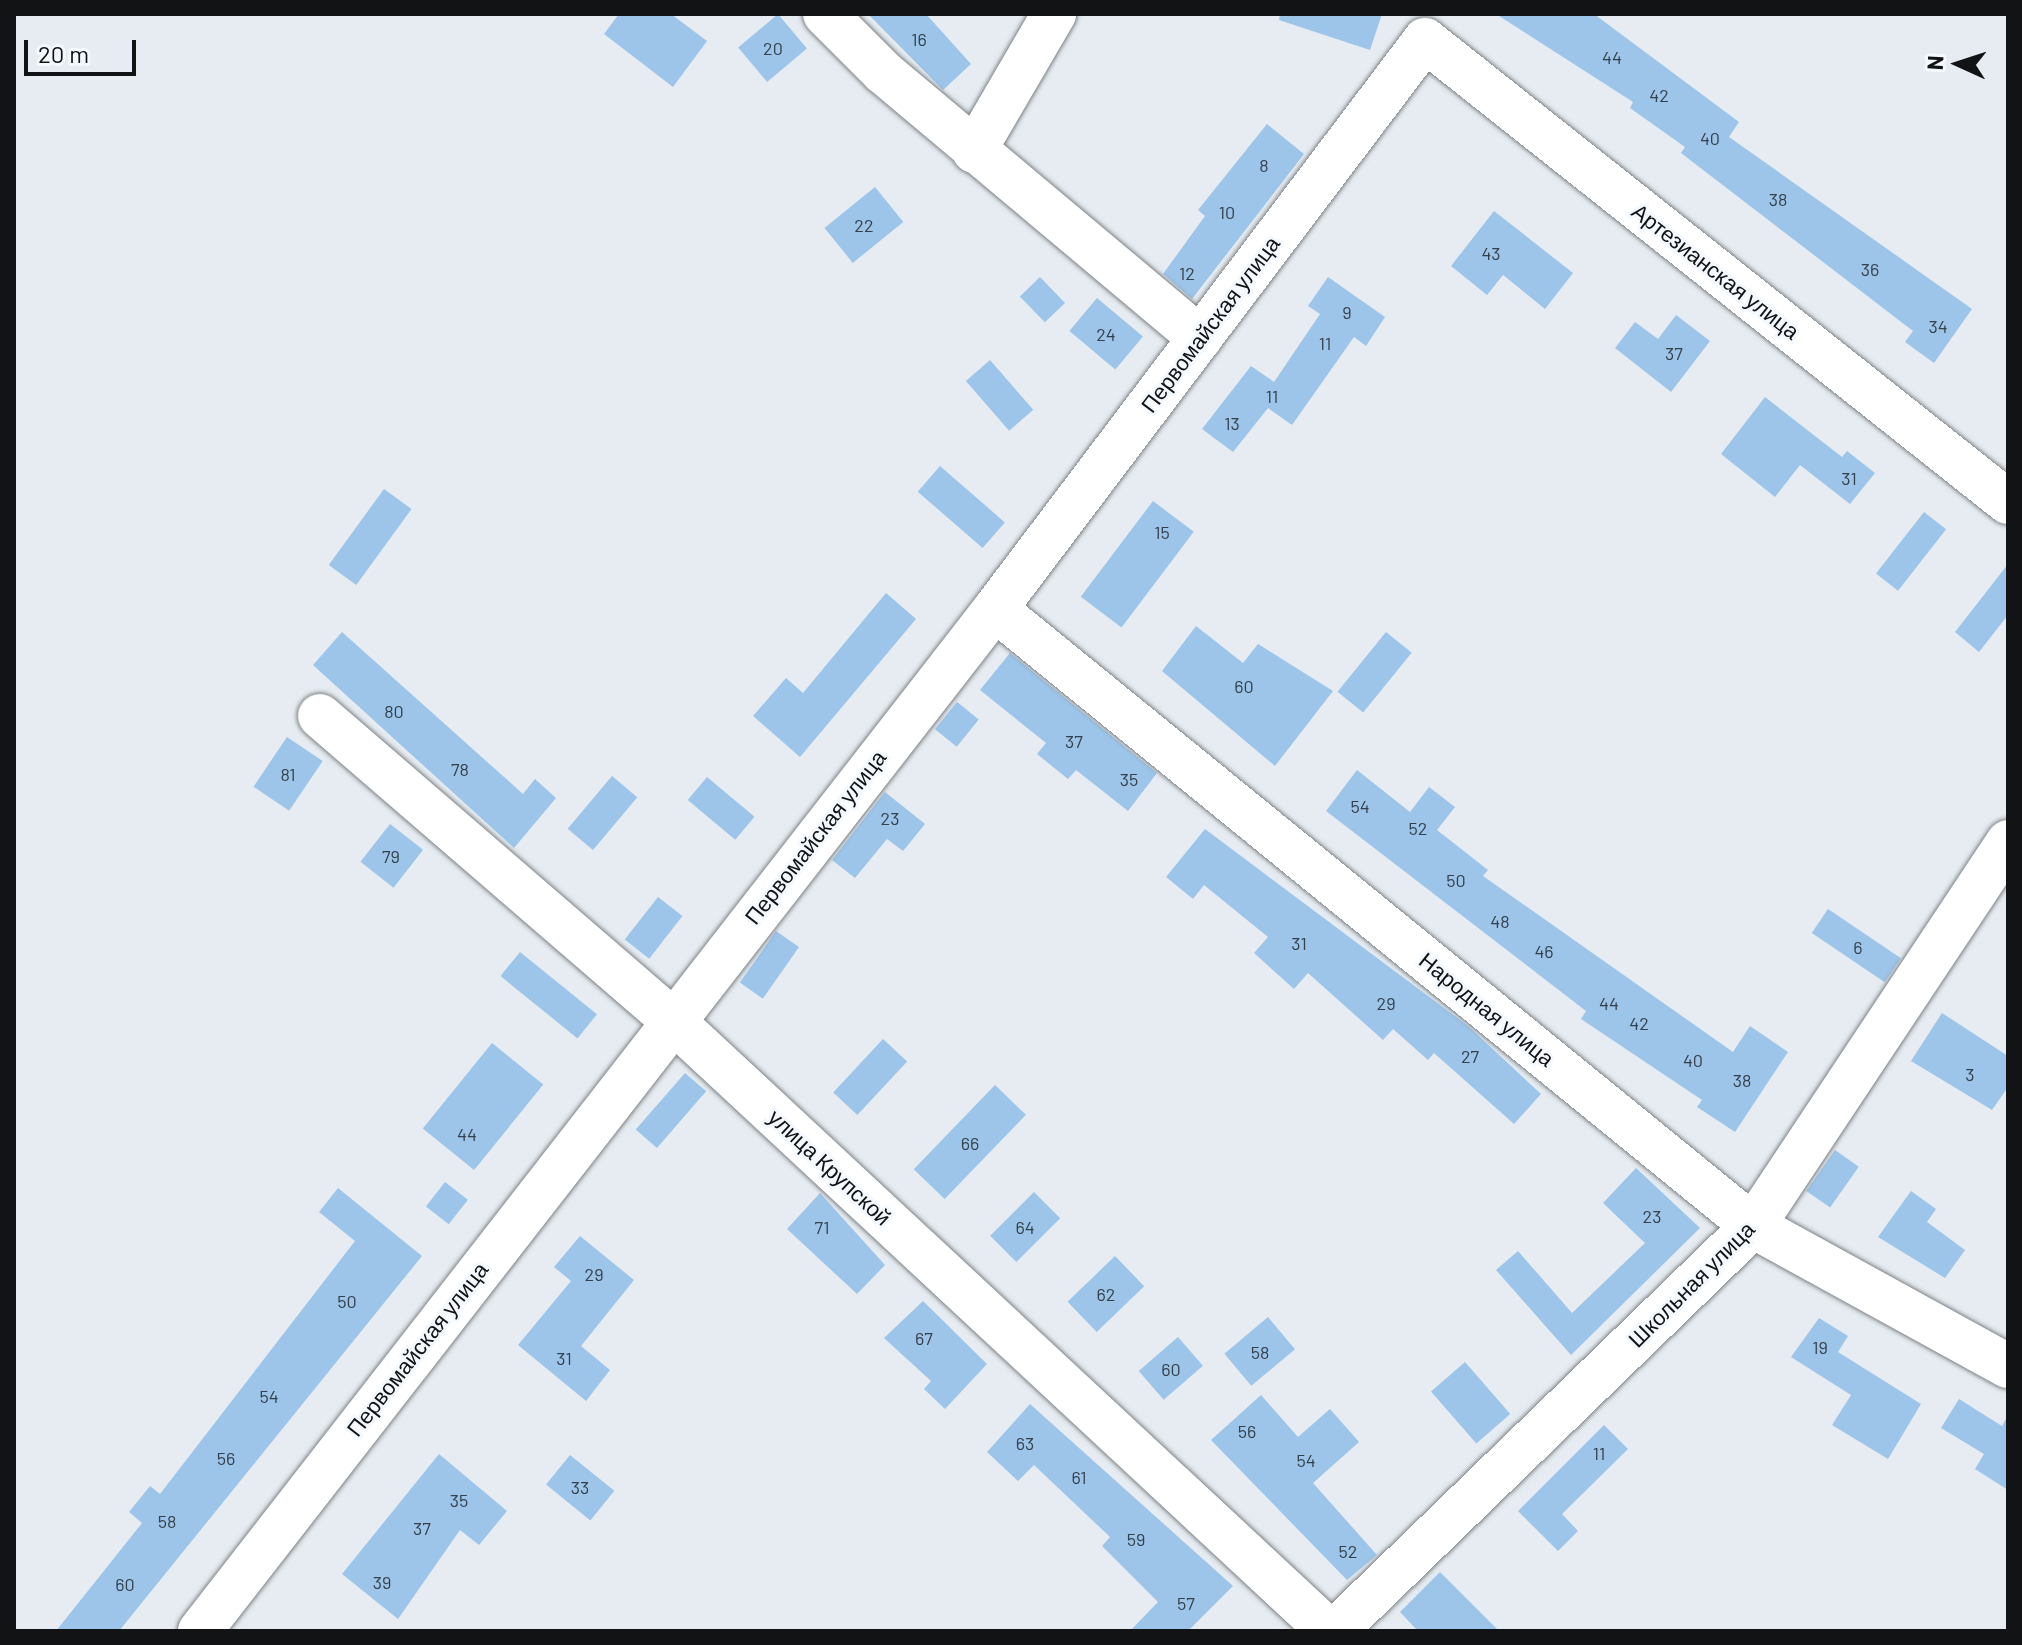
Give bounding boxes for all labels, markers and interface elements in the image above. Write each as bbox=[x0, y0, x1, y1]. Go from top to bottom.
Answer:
scale bar bbox=[28, 24, 140, 74]
north arrow bbox=[1918, 24, 1998, 104]
house number: 16 bbox=[911, 28, 927, 50]
house number: 20 bbox=[763, 37, 783, 59]
text: 20 m bbox=[38, 39, 89, 68]
house number: 44 bbox=[1602, 46, 1622, 68]
text: N bbox=[1921, 55, 1947, 71]
house number: 42 bbox=[1649, 84, 1669, 106]
house number: 40 bbox=[1700, 127, 1720, 149]
house number: 8 bbox=[1259, 154, 1269, 176]
house number: 38 bbox=[1769, 188, 1787, 210]
street label: Артезианская улица bbox=[1627, 198, 1805, 344]
house number: 10 bbox=[1219, 201, 1235, 223]
house number: 22 bbox=[854, 214, 874, 236]
street label: Первомайская улица bbox=[1135, 231, 1285, 417]
house number: 43 bbox=[1481, 242, 1501, 264]
house number: 36 bbox=[1861, 258, 1879, 280]
house number: 12 bbox=[1179, 262, 1195, 284]
house number: 9 bbox=[1342, 301, 1352, 323]
house number: 34 bbox=[1928, 315, 1948, 337]
house number: 24 bbox=[1096, 323, 1116, 345]
house number: 11 bbox=[1319, 332, 1331, 354]
house number: 37 bbox=[1665, 342, 1683, 364]
house number: 11 bbox=[1266, 385, 1278, 407]
house number: 13 bbox=[1224, 412, 1240, 434]
house number: 31 bbox=[1841, 467, 1857, 489]
house number: 15 bbox=[1154, 521, 1170, 543]
house number: 60 bbox=[1234, 675, 1254, 697]
house number: 80 bbox=[384, 700, 404, 722]
house number: 37 bbox=[1065, 730, 1083, 752]
street label: Первомайская улица bbox=[739, 745, 891, 929]
house number: 78 bbox=[451, 758, 469, 780]
house number: 81 bbox=[280, 763, 296, 785]
house number: 35 bbox=[1120, 768, 1138, 790]
house number: 54 bbox=[1350, 795, 1370, 817]
house number: 23 bbox=[881, 807, 899, 829]
house number: 52 bbox=[1409, 817, 1427, 839]
house number: 79 bbox=[382, 845, 400, 867]
house number: 50 bbox=[1446, 869, 1466, 891]
house number: 48 bbox=[1490, 910, 1510, 932]
house number: 31 bbox=[1291, 932, 1307, 954]
house number: 6 bbox=[1853, 936, 1863, 958]
house number: 46 bbox=[1534, 940, 1554, 962]
street label: Народная улица bbox=[1414, 946, 1560, 1072]
house number: 29 bbox=[1376, 992, 1396, 1014]
house number: 44 bbox=[1599, 992, 1619, 1014]
house number: 42 bbox=[1629, 1012, 1649, 1034]
house number: 27 bbox=[1461, 1045, 1479, 1067]
house number: 40 bbox=[1683, 1049, 1703, 1071]
house number: 3 bbox=[1965, 1063, 1975, 1085]
house number: 38 bbox=[1733, 1069, 1751, 1091]
street label: улица Крупской bbox=[763, 1103, 897, 1231]
house number: 44 bbox=[457, 1123, 477, 1145]
house number: 66 bbox=[961, 1132, 979, 1154]
house number: 23 bbox=[1643, 1205, 1661, 1227]
house number: 71 bbox=[815, 1216, 829, 1238]
house number: 64 bbox=[1015, 1216, 1035, 1238]
street label: Школьная улица bbox=[1623, 1216, 1759, 1352]
street label: Первомайская улица bbox=[341, 1257, 493, 1441]
house number: 29 bbox=[584, 1263, 604, 1285]
house number: 62 bbox=[1097, 1283, 1115, 1305]
house number: 50 bbox=[337, 1290, 357, 1312]
house number: 67 bbox=[915, 1327, 933, 1349]
house number: 19 bbox=[1812, 1336, 1828, 1358]
house number: 58 bbox=[1251, 1341, 1269, 1363]
house number: 31 bbox=[556, 1347, 572, 1369]
house number: 60 bbox=[1161, 1358, 1181, 1380]
house number: 54 bbox=[259, 1385, 279, 1407]
house number: 56 bbox=[1238, 1420, 1256, 1442]
house number: 63 bbox=[1016, 1432, 1034, 1454]
house number: 11 bbox=[1593, 1442, 1605, 1464]
house number: 56 bbox=[217, 1447, 235, 1469]
house number: 54 bbox=[1296, 1449, 1316, 1471]
house number: 61 bbox=[1071, 1466, 1087, 1488]
house number: 33 bbox=[571, 1476, 589, 1498]
house number: 35 bbox=[450, 1489, 468, 1511]
house number: 58 bbox=[158, 1510, 176, 1532]
house number: 37 bbox=[413, 1517, 431, 1539]
house number: 59 bbox=[1127, 1528, 1145, 1550]
house number: 52 bbox=[1339, 1540, 1357, 1562]
house number: 39 bbox=[373, 1571, 391, 1593]
house number: 60 bbox=[115, 1573, 135, 1595]
house number: 57 bbox=[1177, 1592, 1195, 1614]

